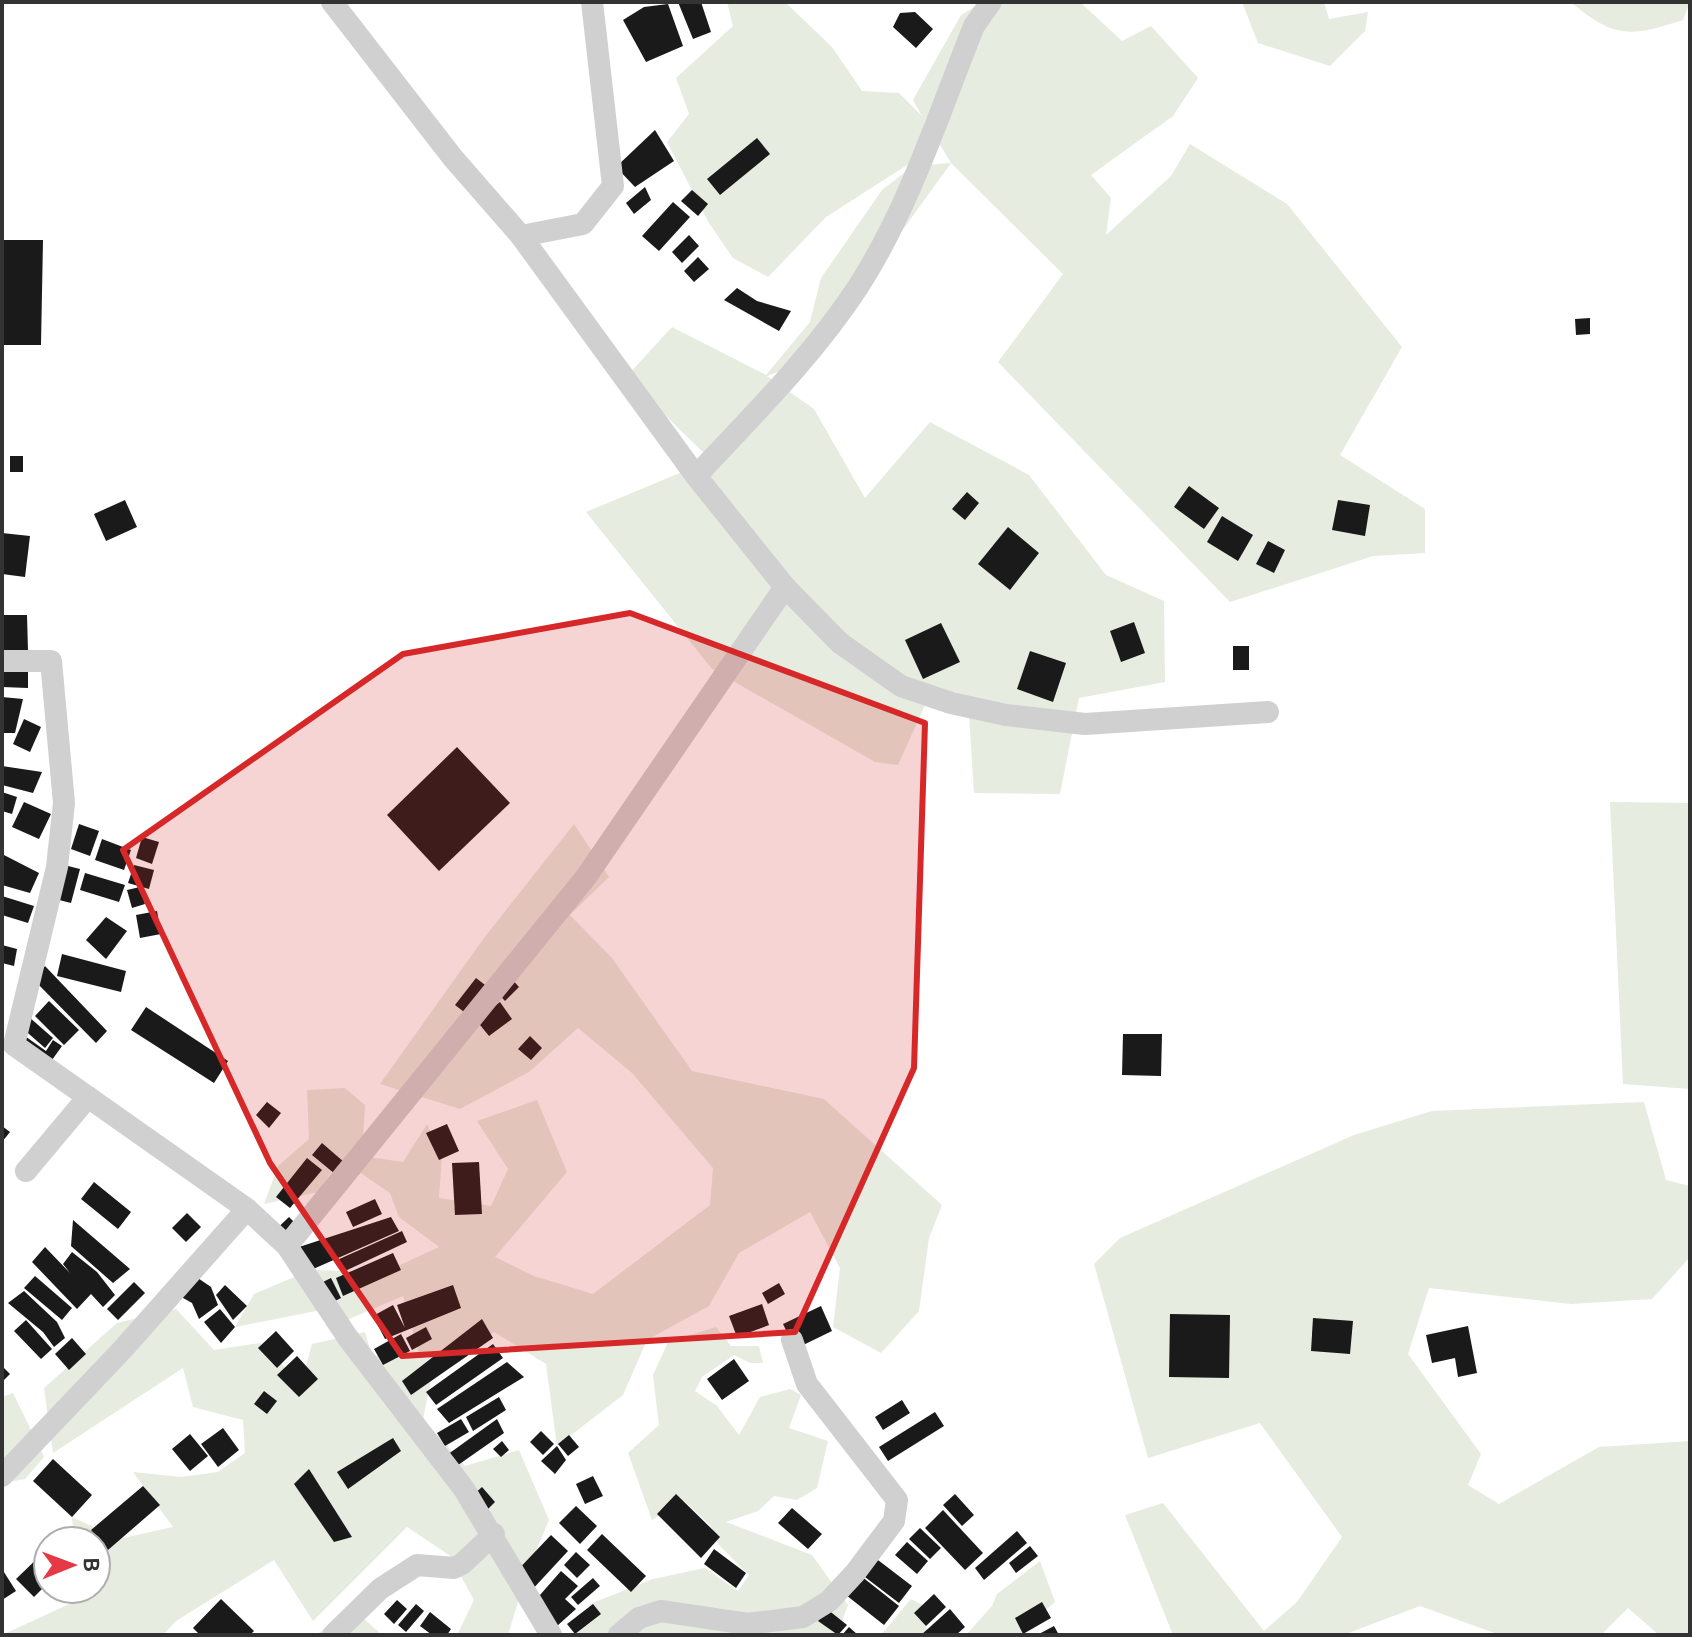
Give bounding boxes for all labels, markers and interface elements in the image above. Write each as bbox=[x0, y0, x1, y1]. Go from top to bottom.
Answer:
north arrow bbox=[32, 1525, 112, 1605]
text: B bbox=[80, 1557, 105, 1572]

